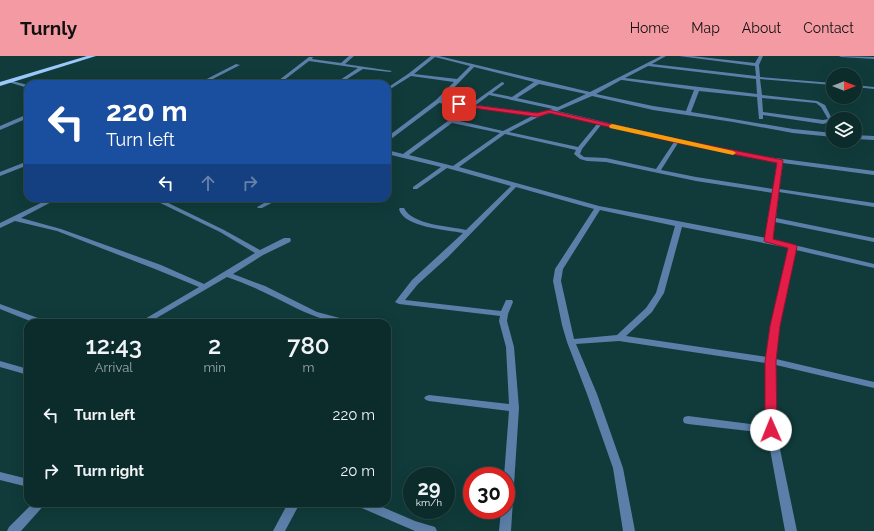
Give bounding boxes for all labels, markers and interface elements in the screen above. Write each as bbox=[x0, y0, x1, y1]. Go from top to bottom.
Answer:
text: Turnly bbox=[20, 17, 77, 39]
text: Home bbox=[630, 20, 669, 36]
text: Map bbox=[691, 20, 720, 36]
text: About bbox=[742, 20, 781, 36]
text: Contact bbox=[803, 20, 854, 36]
north arrow bbox=[826, 68, 862, 104]
map controls bbox=[826, 68, 862, 148]
pin bbox=[442, 87, 476, 121]
icon: arrive bbox=[448, 93, 470, 115]
text: 220 m bbox=[106, 95, 188, 128]
icon: left bbox=[40, 96, 92, 148]
button: layers bbox=[826, 112, 862, 148]
text: Turn left bbox=[106, 129, 175, 150]
icon: left bbox=[155, 172, 177, 194]
icon: ahead bbox=[197, 172, 219, 194]
icon: right bbox=[239, 172, 261, 194]
text: 12:43 bbox=[85, 331, 142, 360]
text: 2 bbox=[208, 331, 221, 360]
text: 780 bbox=[287, 331, 330, 360]
text: Arrival bbox=[95, 360, 133, 375]
text: min bbox=[203, 360, 226, 375]
text: m bbox=[302, 360, 314, 375]
icon: left bbox=[40, 404, 62, 426]
text: Turn left bbox=[74, 406, 135, 424]
text: 220 m bbox=[333, 406, 375, 424]
position arrow bbox=[750, 409, 792, 451]
icon: right bbox=[40, 460, 62, 482]
text: Turn right bbox=[74, 462, 144, 480]
text: 20 m bbox=[340, 462, 375, 480]
speed limit sign: 30 bbox=[463, 467, 515, 519]
text: 29 bbox=[417, 476, 441, 500]
text: km/h bbox=[416, 497, 442, 508]

